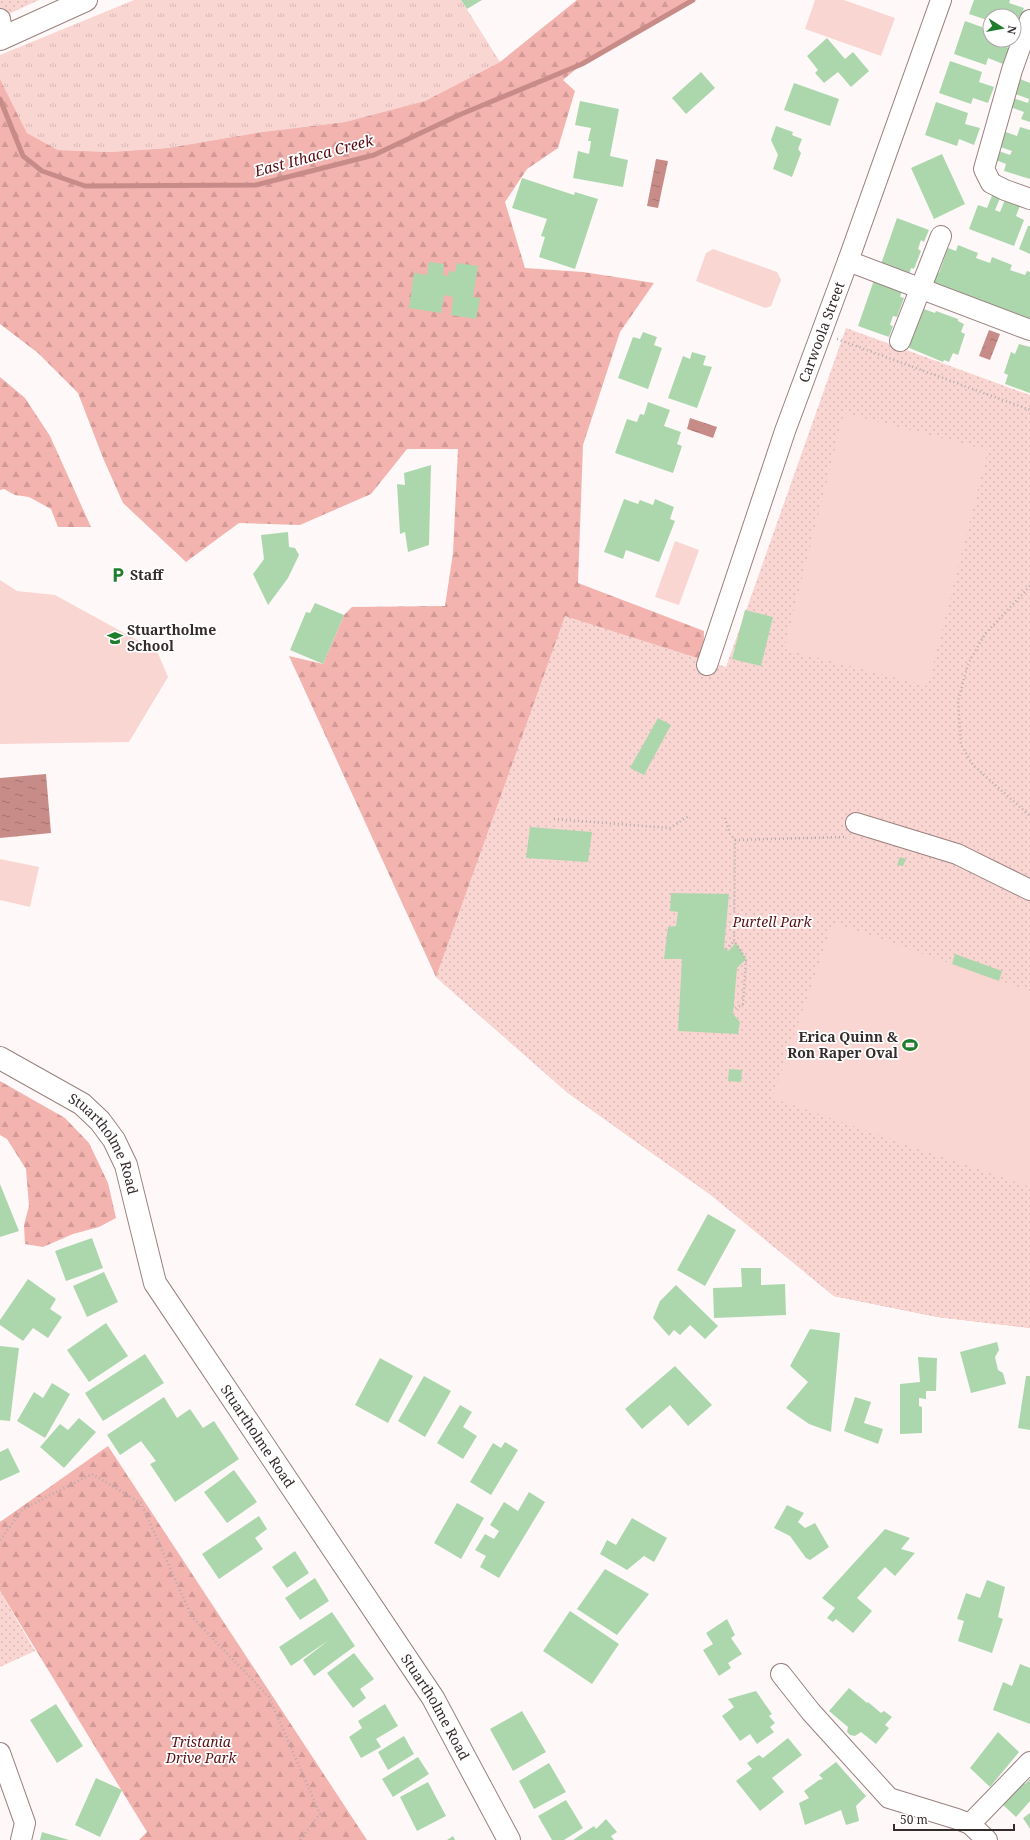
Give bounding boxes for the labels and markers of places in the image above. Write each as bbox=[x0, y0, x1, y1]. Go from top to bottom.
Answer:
place label: Staff bbox=[130, 565, 164, 584]
parking icon: Staff bbox=[109, 566, 127, 584]
place label: Stuartholme School bbox=[127, 620, 216, 655]
school or university icon: Stuartholme School bbox=[106, 629, 124, 647]
place label: Erica Quinn & Ron Raper Oval bbox=[787, 1027, 899, 1062]
sports icon: Erica Quinn & Ron Raper Oval bbox=[901, 1036, 919, 1054]

